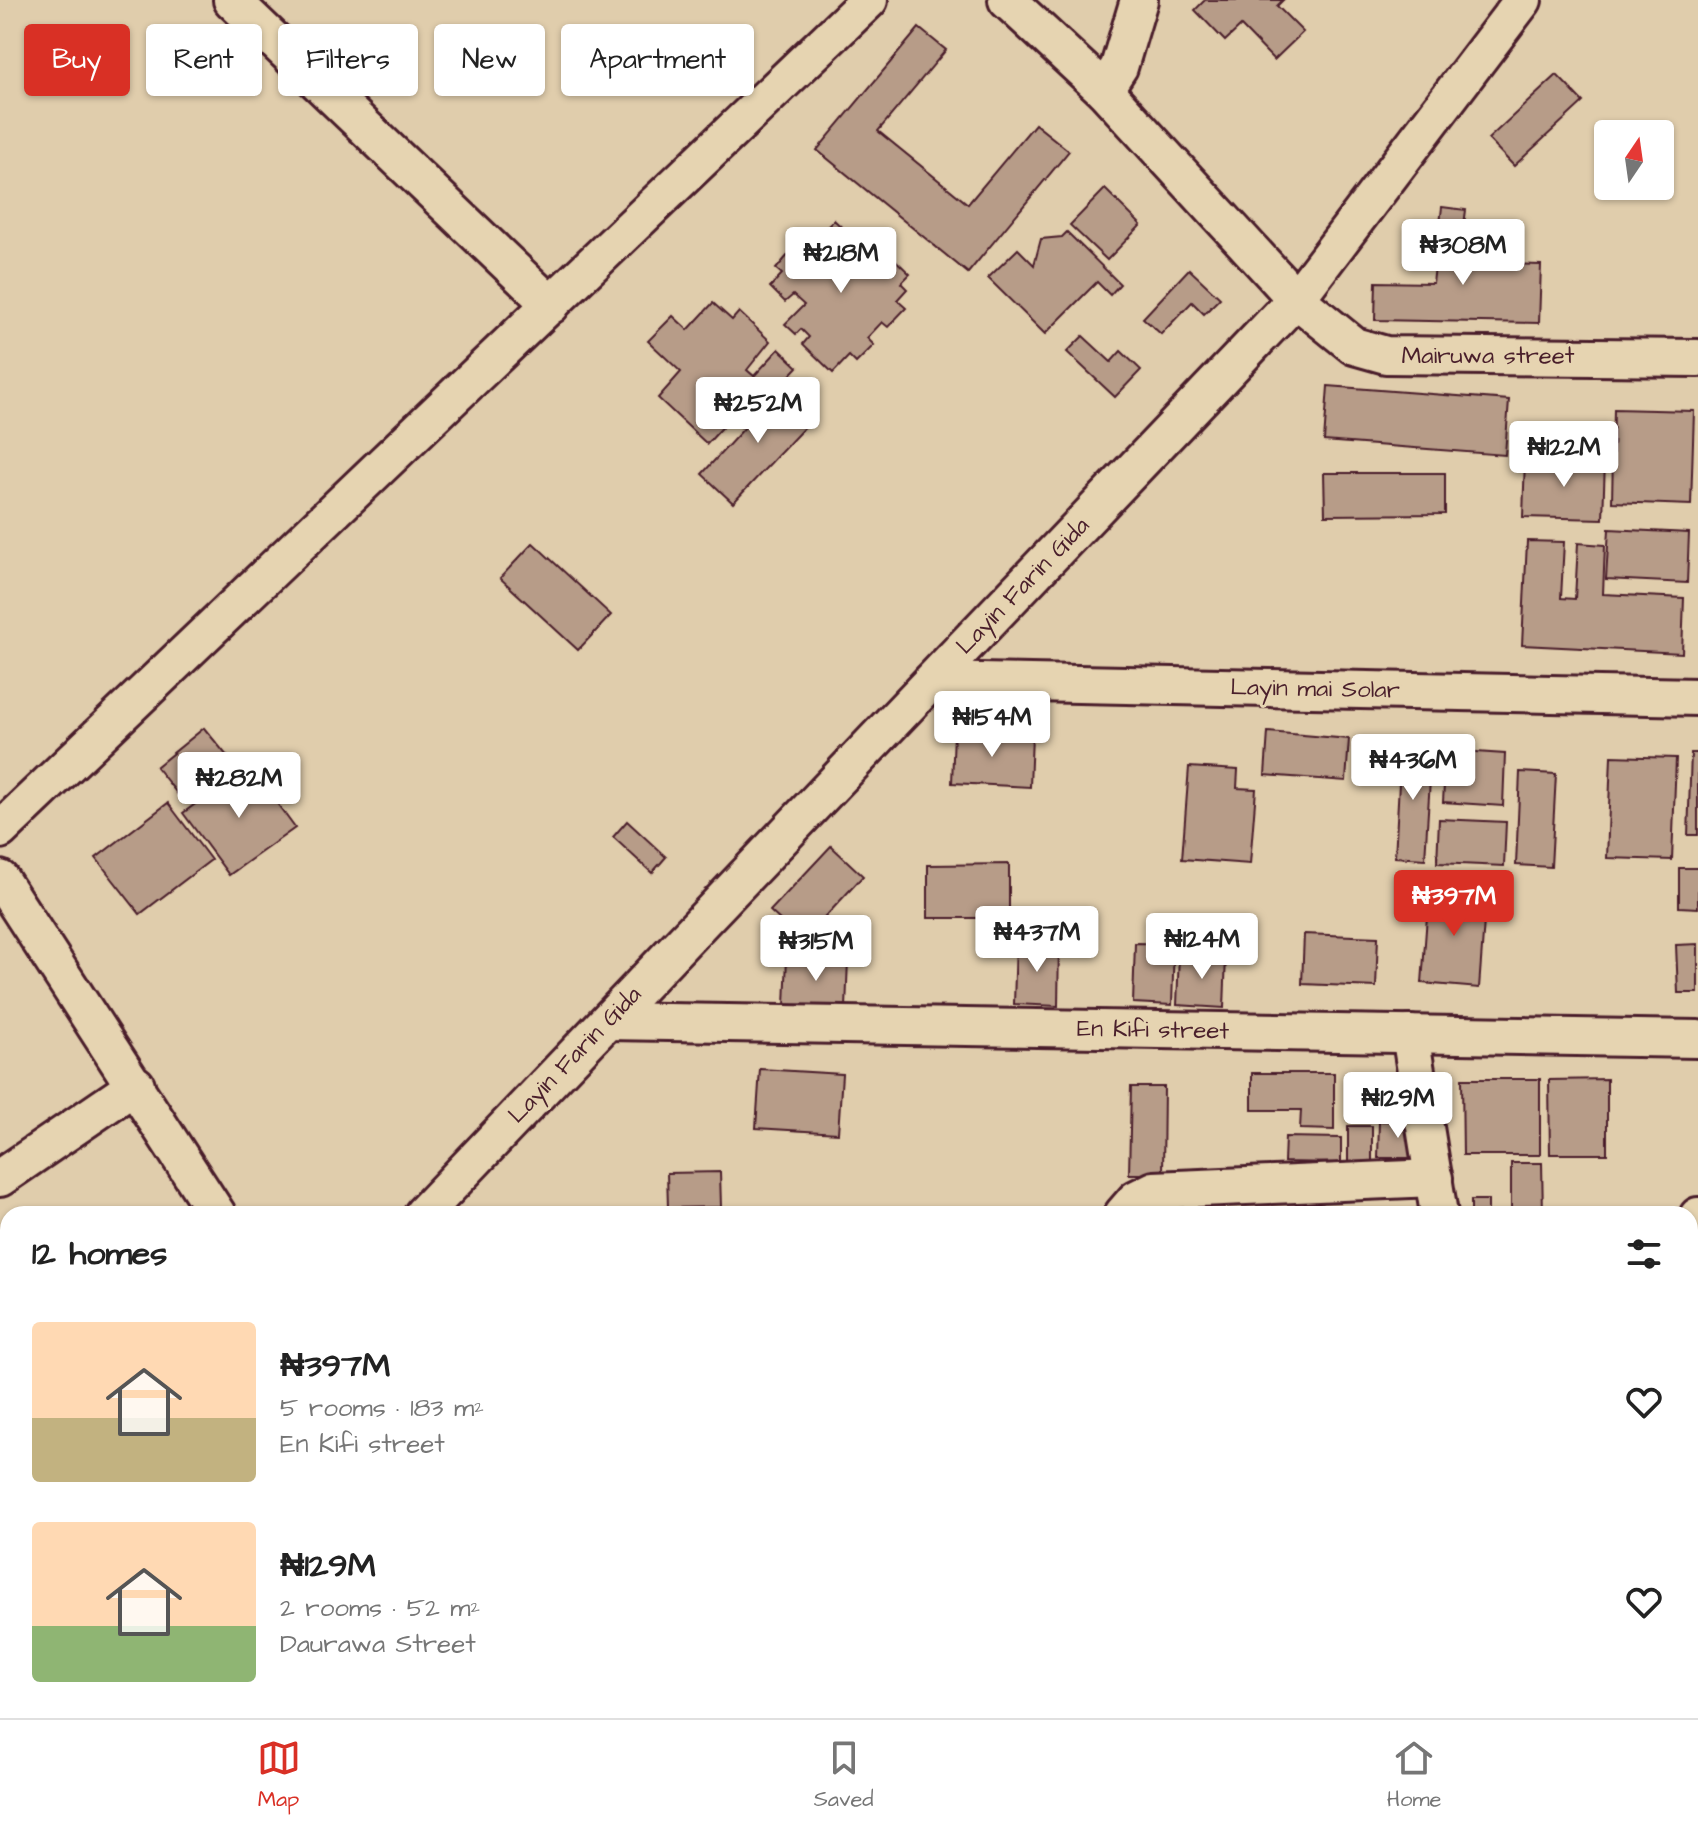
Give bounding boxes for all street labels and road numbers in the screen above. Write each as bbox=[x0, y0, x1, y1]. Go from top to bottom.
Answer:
street label: Mairuwa street bbox=[1401, 339, 1575, 373]
street label: Layin Farin Gida bbox=[948, 510, 1098, 663]
street label: Layin mai Solar bbox=[1230, 671, 1400, 708]
street label: Layin Farin Gida bbox=[500, 979, 650, 1132]
street label: En Kifi street bbox=[1077, 1012, 1230, 1048]

